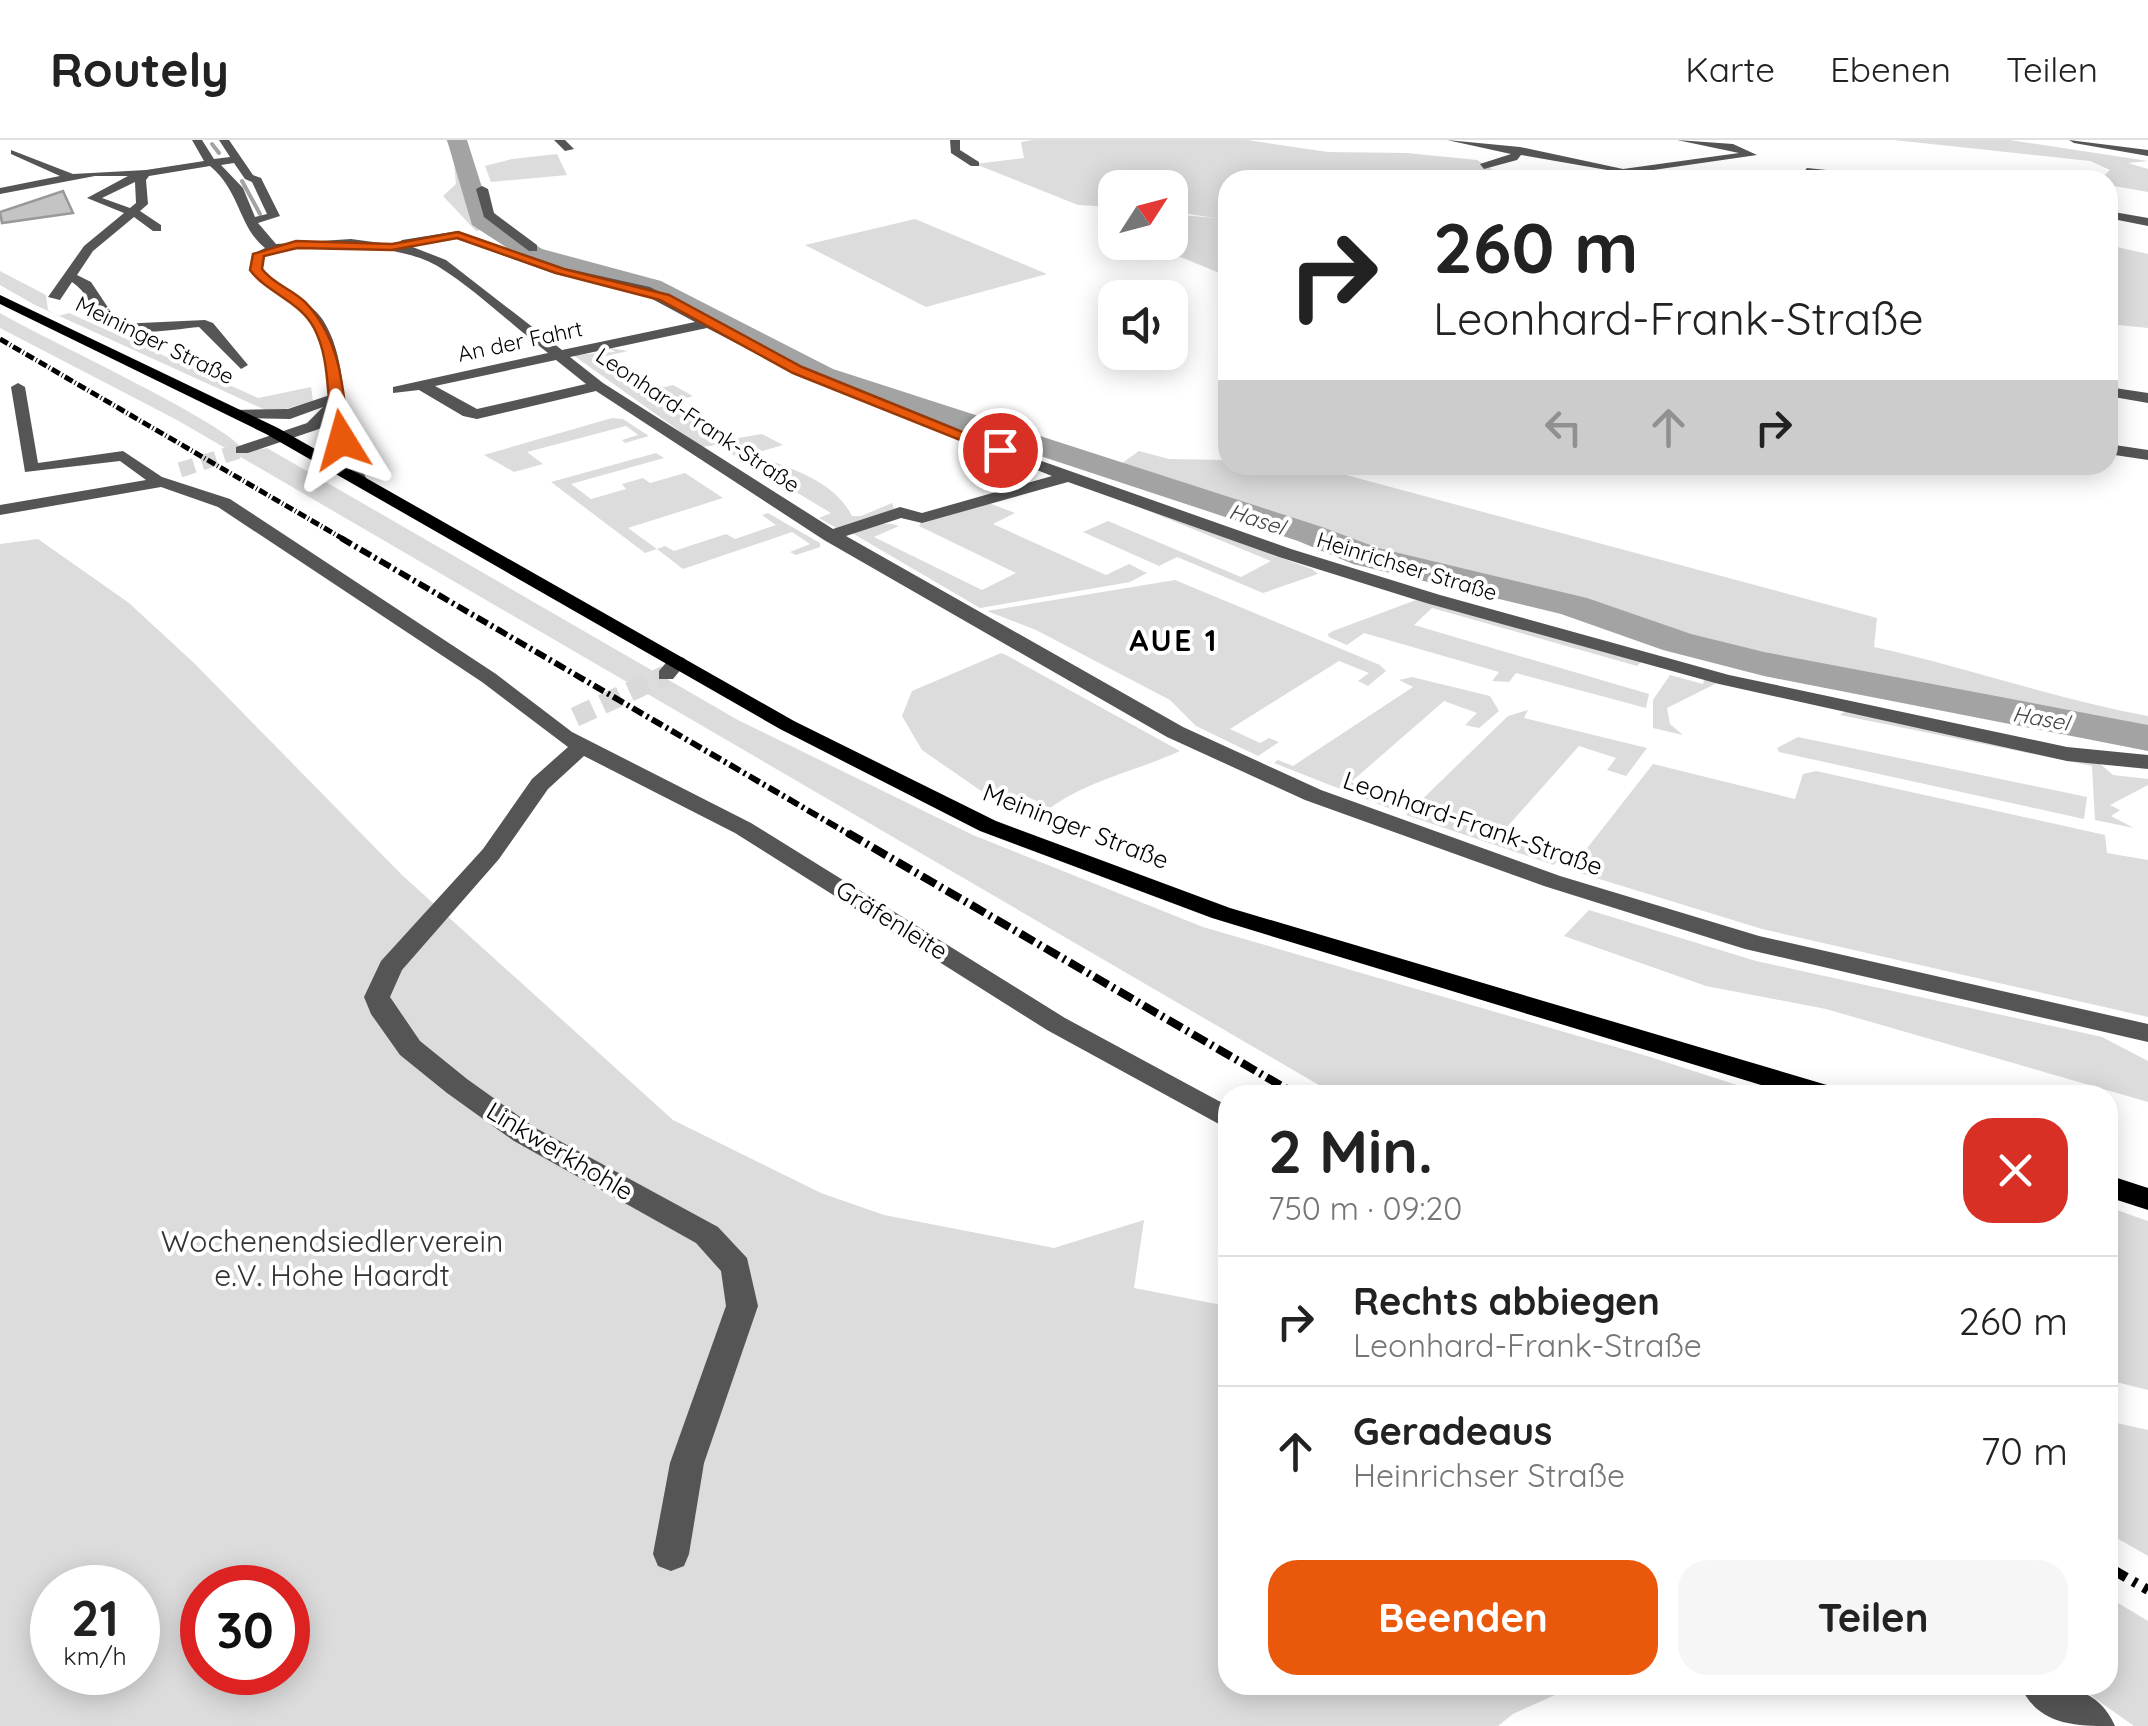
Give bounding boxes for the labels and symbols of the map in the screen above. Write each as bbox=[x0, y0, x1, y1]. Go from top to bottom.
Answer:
north arrow bbox=[1098, 170, 1188, 260]
street label: Meininger Straße bbox=[71, 290, 239, 390]
street label: An der Fahrt bbox=[455, 314, 585, 368]
street label: Leonhard-Frank-Straße bbox=[591, 341, 805, 499]
position arrow bbox=[290, 388, 394, 492]
pin bbox=[958, 408, 1043, 493]
water label: Hasel bbox=[1226, 497, 1291, 542]
street label: Heinrichser Straße bbox=[1313, 525, 1501, 607]
district label: AUE 1 bbox=[1129, 621, 1219, 659]
water label: Hasel bbox=[2011, 699, 2074, 737]
street label: Leonhard-Frank-Straße bbox=[1339, 764, 1607, 882]
street label: Meininger Straße bbox=[979, 776, 1173, 875]
street label: Gräfenleite bbox=[831, 873, 954, 966]
street label: Linkwerkhohle bbox=[481, 1095, 639, 1206]
park label: Wochenendsiedlerverein e.V. Hohe Haardt bbox=[161, 1222, 503, 1294]
speed limit sign: 30 bbox=[180, 1565, 310, 1695]

